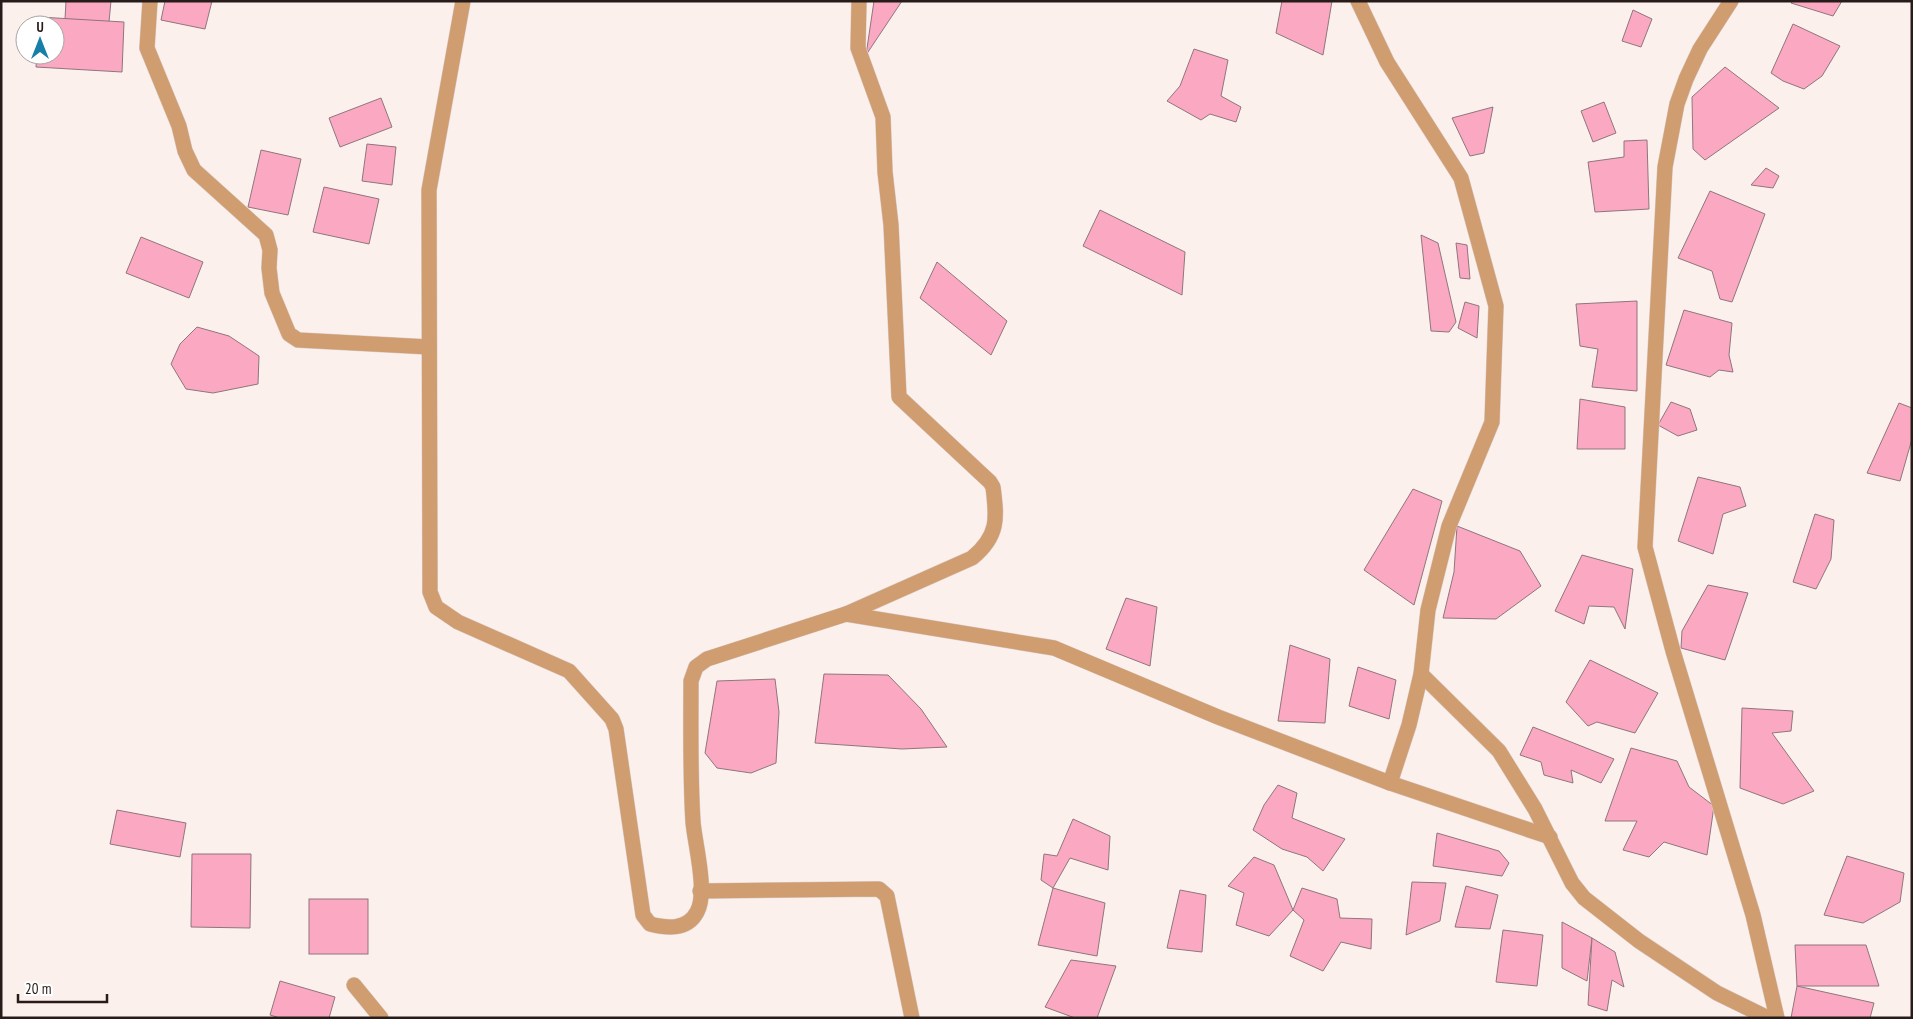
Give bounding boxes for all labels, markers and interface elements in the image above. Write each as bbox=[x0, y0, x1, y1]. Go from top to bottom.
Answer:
north arrow bbox=[15, 15, 65, 65]
text: U bbox=[36, 18, 44, 36]
scale bar bbox=[18, 972, 106, 1004]
text: 20 m bbox=[25, 979, 51, 998]

